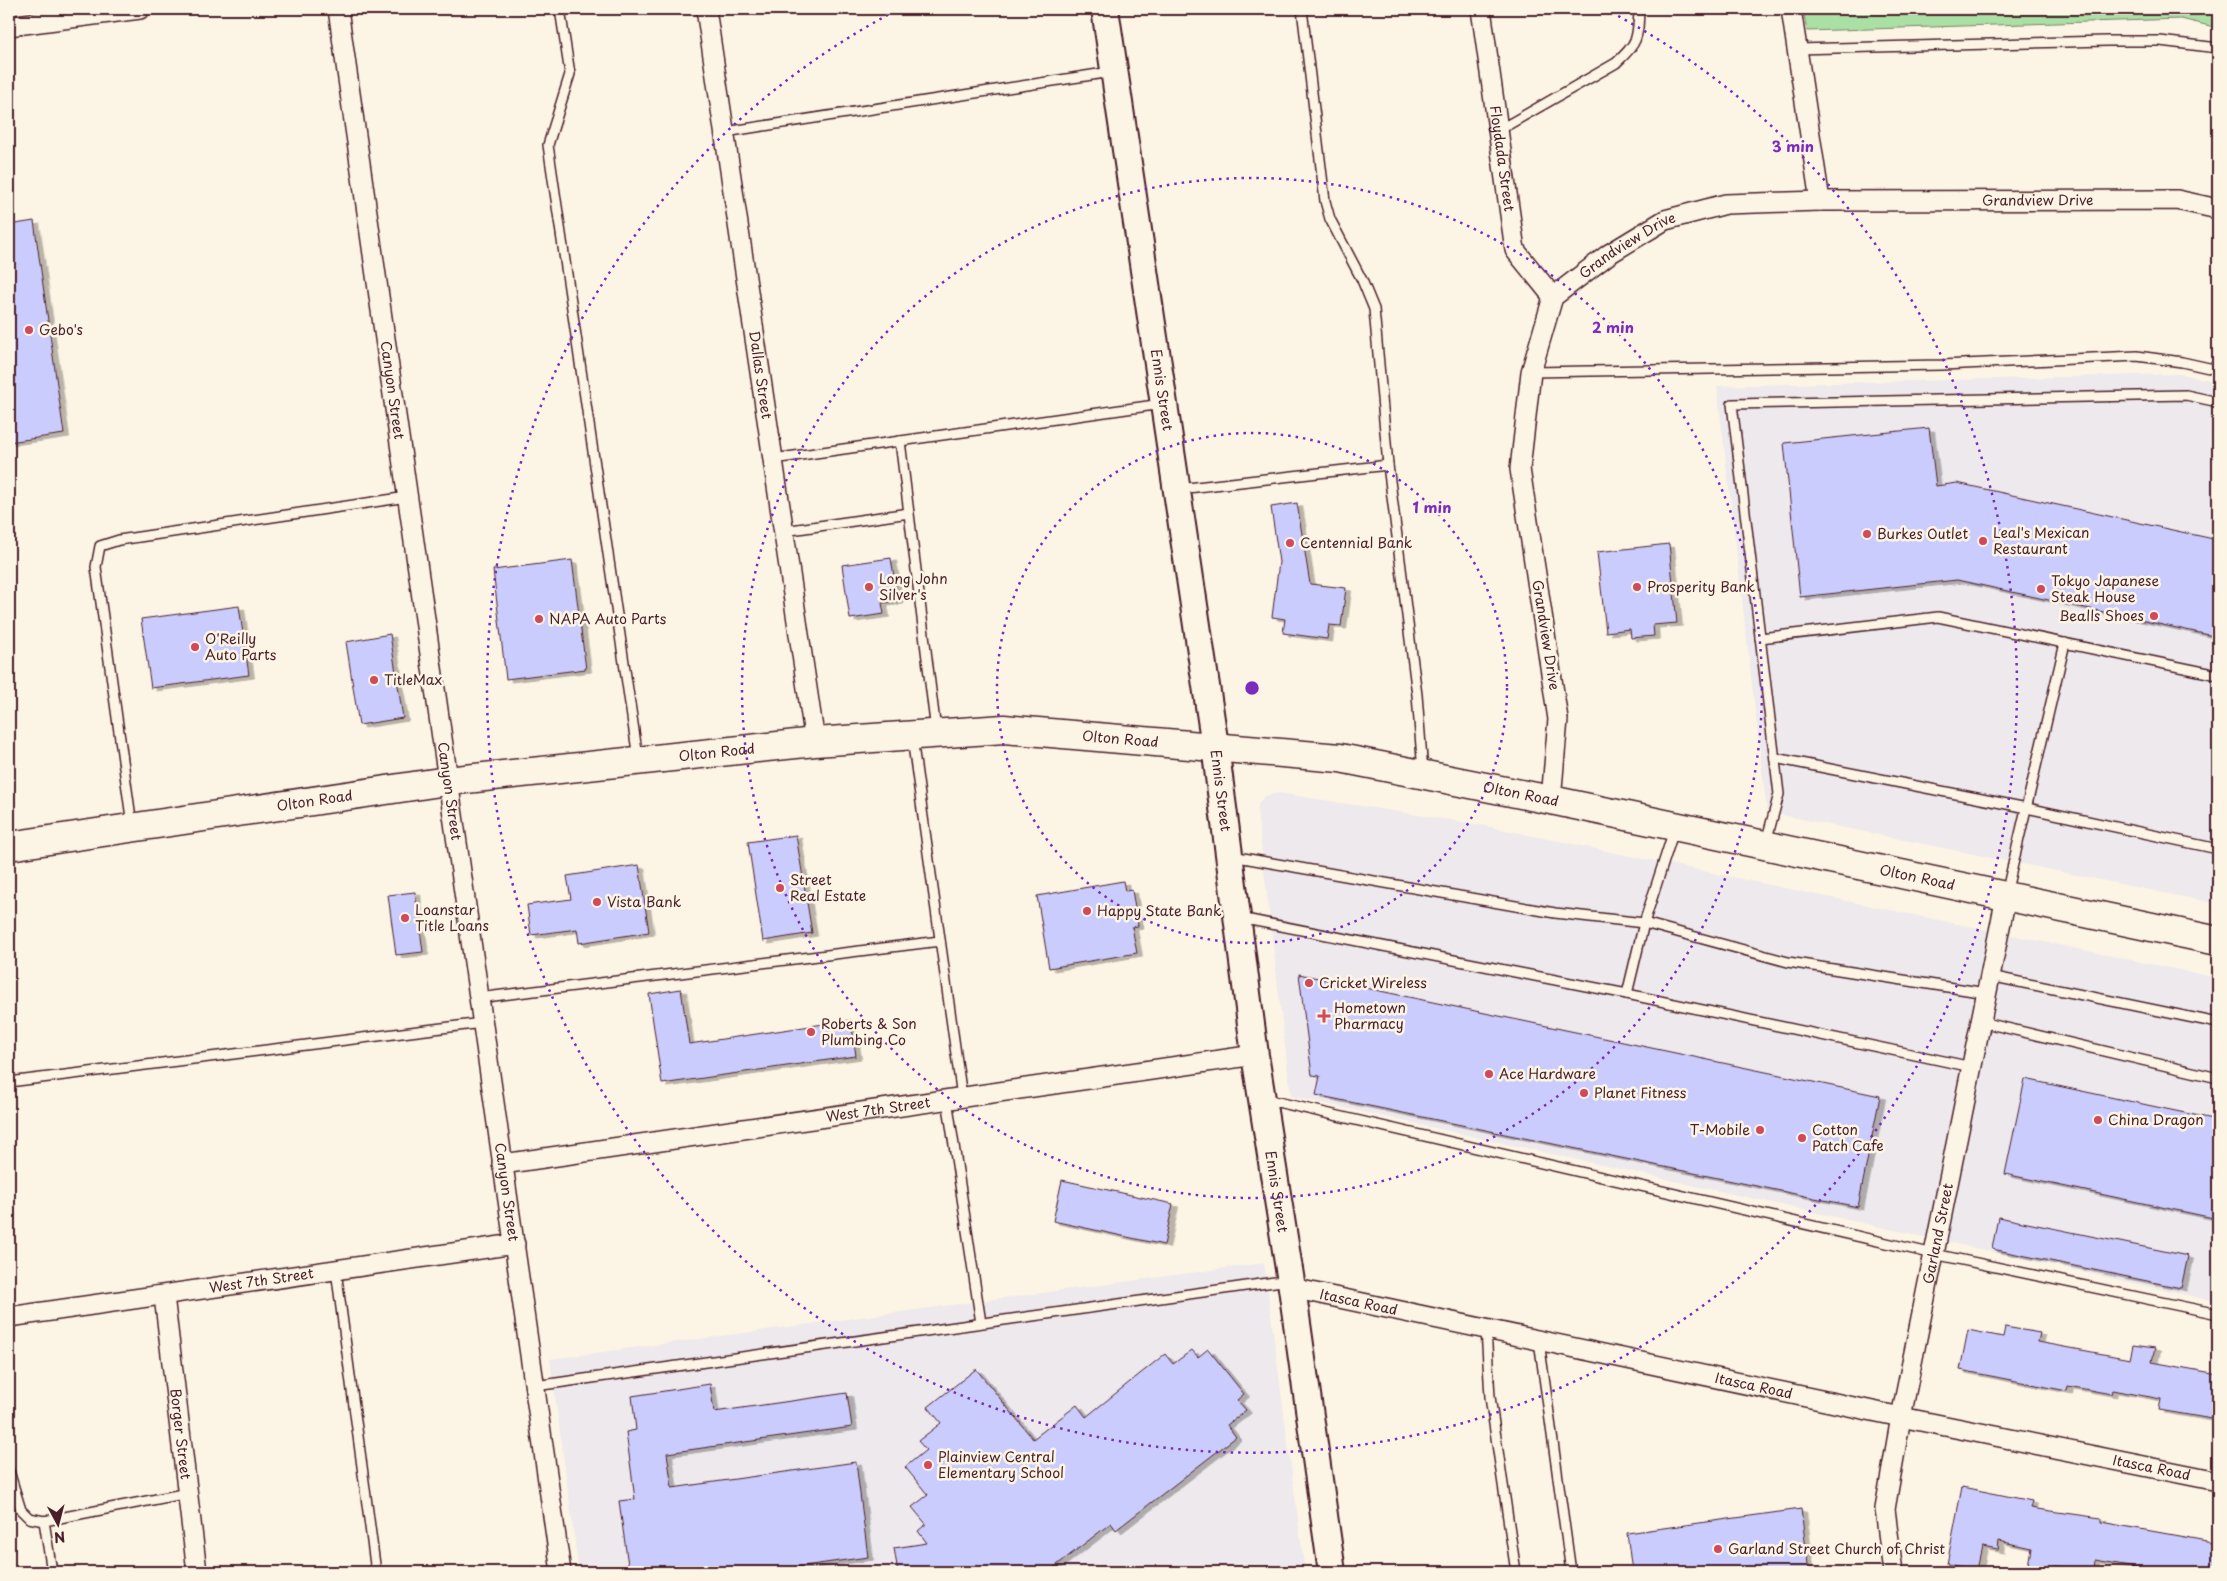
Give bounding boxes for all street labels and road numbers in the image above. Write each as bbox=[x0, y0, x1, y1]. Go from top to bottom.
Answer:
street label: Floydada Street bbox=[1485, 104, 1520, 213]
street label: Grandview Drive bbox=[1982, 189, 2094, 211]
street label: Grandview Drive bbox=[1574, 207, 1678, 283]
street label: Dallas Street bbox=[744, 329, 778, 421]
street label: Canyon Street bbox=[375, 339, 410, 441]
street label: Ennis Street bbox=[1146, 347, 1179, 432]
street label: Grandview Drive bbox=[1527, 578, 1566, 692]
street label: Olton Road bbox=[1081, 725, 1159, 752]
street label: Olton Road bbox=[677, 737, 756, 766]
street label: Canyon Street bbox=[433, 740, 468, 842]
street label: Ennis Street bbox=[1206, 748, 1237, 833]
street label: Olton Road bbox=[1481, 776, 1561, 811]
street label: Olton Road bbox=[275, 784, 354, 816]
street label: Olton Road bbox=[1878, 859, 1957, 895]
street label: West 7th Street bbox=[824, 1091, 932, 1127]
street label: Canyon Street bbox=[490, 1141, 525, 1243]
street label: Ennis Street bbox=[1260, 1149, 1294, 1234]
street label: Garland Street bbox=[1917, 1181, 1958, 1286]
street label: West 7th Street bbox=[208, 1262, 315, 1298]
street label: Itasca Road bbox=[1318, 1283, 1399, 1320]
street label: Itasca Road bbox=[1713, 1367, 1795, 1404]
street label: Borger Street bbox=[165, 1387, 197, 1481]
street label: Itasca Road bbox=[2111, 1449, 2192, 1485]

